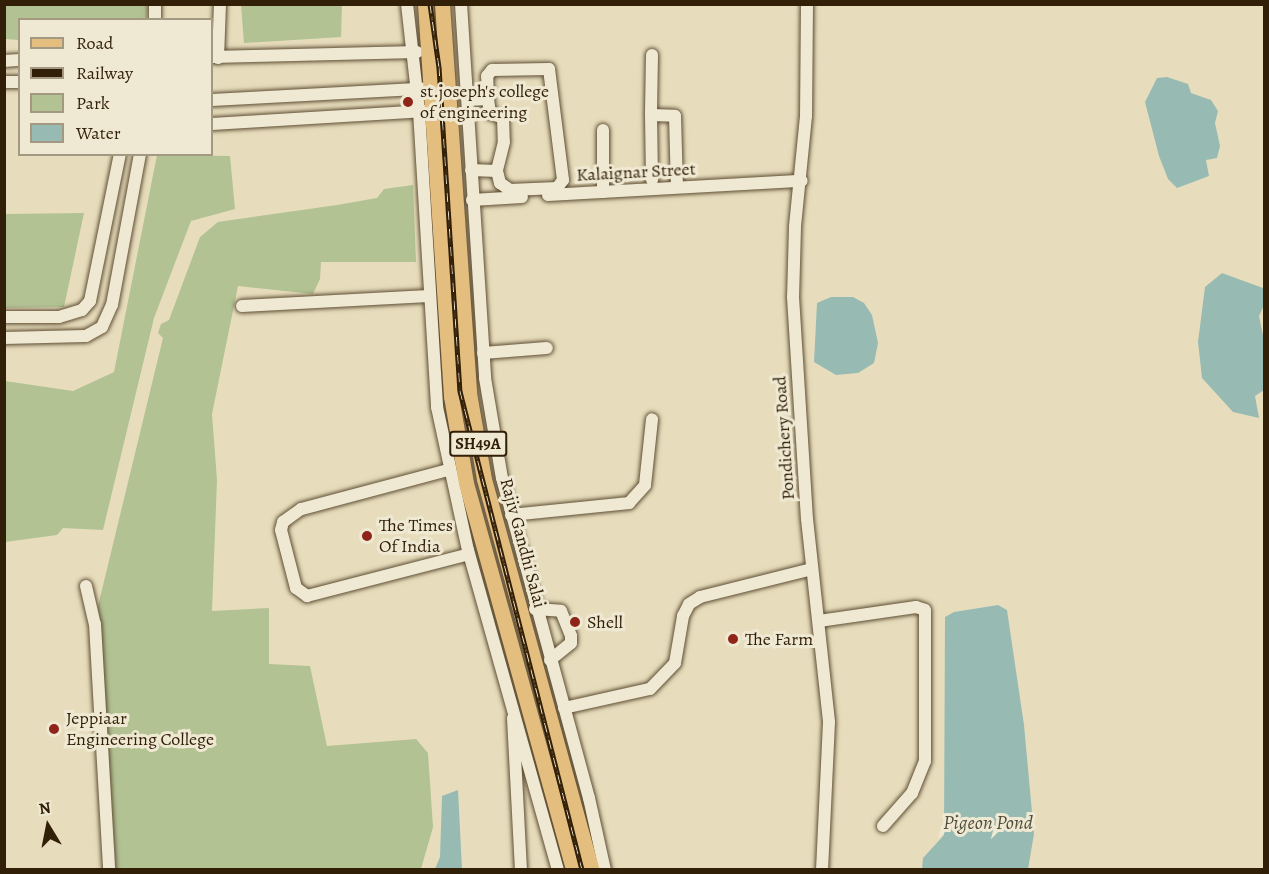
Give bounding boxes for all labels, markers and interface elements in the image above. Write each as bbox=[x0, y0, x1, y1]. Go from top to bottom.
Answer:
legend bbox=[18, 18, 213, 156]
text: Road bbox=[76, 31, 113, 55]
text: Railway bbox=[76, 61, 133, 85]
place label: st.joseph's college of engineering bbox=[420, 81, 549, 124]
text: Park bbox=[76, 91, 110, 115]
marker: st.joseph's college of engineering bbox=[401, 95, 415, 109]
text: Water bbox=[76, 121, 121, 145]
street label: Kalaignar Street bbox=[576, 158, 696, 186]
street label: Pondichery Road bbox=[769, 375, 799, 501]
road number: SH49A bbox=[448, 431, 508, 457]
street label: Rajiv Gandhi Salai bbox=[495, 476, 551, 610]
place label: The Times Of India bbox=[379, 515, 453, 558]
marker: The Times Of India bbox=[360, 529, 374, 543]
place label: Shell bbox=[587, 611, 623, 633]
marker: Shell bbox=[568, 615, 582, 629]
place label: The Farm bbox=[745, 628, 813, 650]
marker: The Farm bbox=[726, 632, 740, 646]
place label: Jeppiaar Engineering College bbox=[66, 708, 214, 750]
marker: Jeppiaar Engineering College bbox=[47, 722, 61, 736]
north arrow bbox=[18, 796, 78, 856]
text: N bbox=[37, 796, 53, 820]
water label: Pigeon Pond bbox=[943, 810, 1033, 834]

